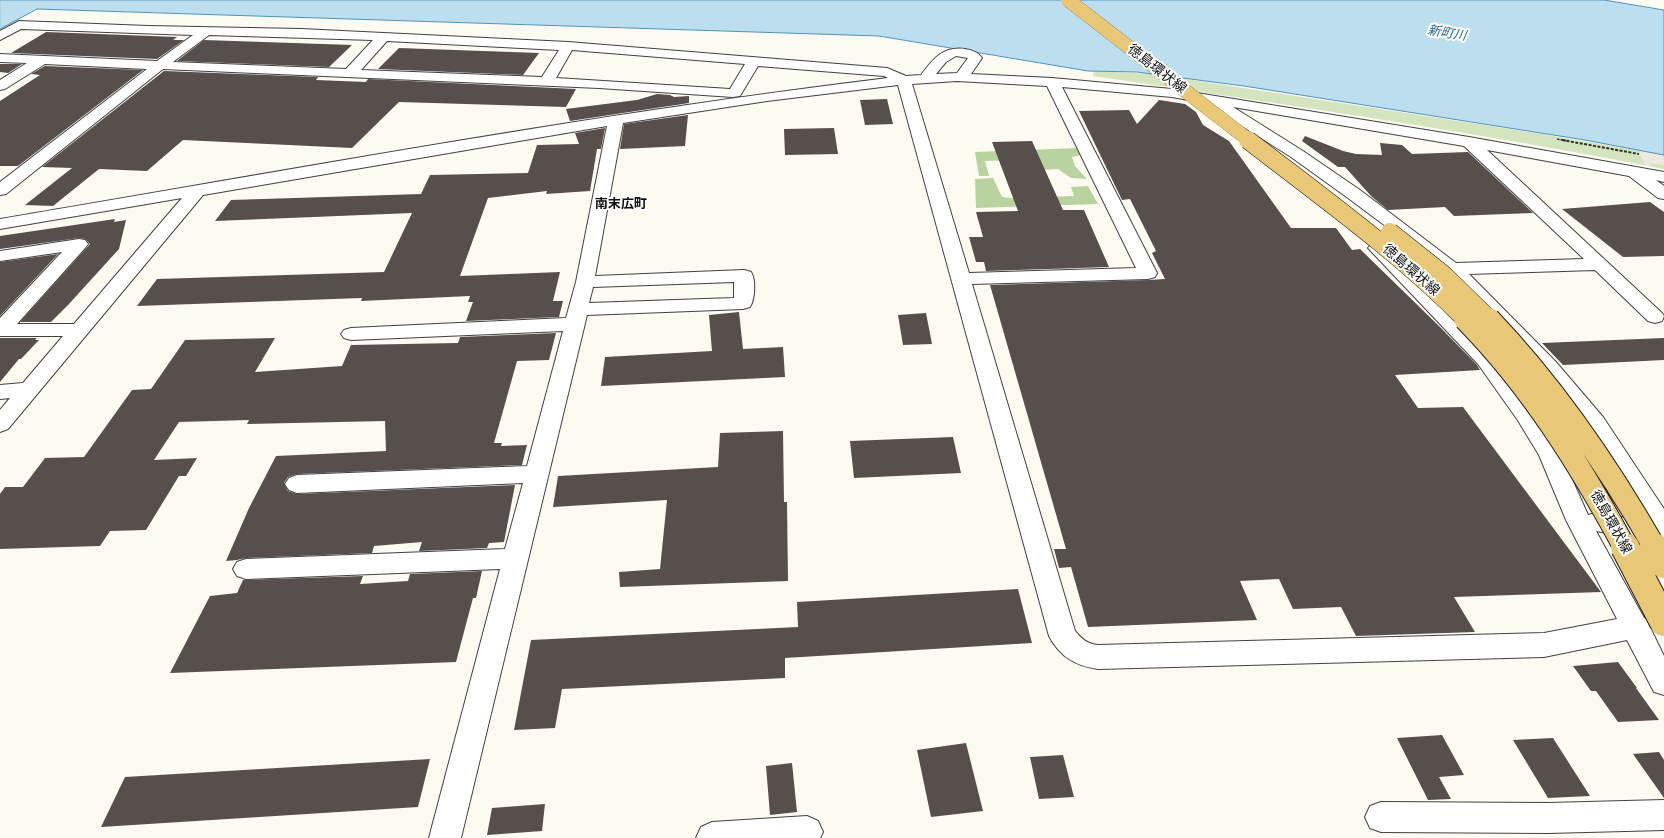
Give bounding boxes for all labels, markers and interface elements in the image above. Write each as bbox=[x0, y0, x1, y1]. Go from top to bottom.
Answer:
water label: 新町川 bbox=[1427, 22, 1467, 44]
street label: 徳島環状線 bbox=[1124, 41, 1190, 97]
district label: 南末広町 bbox=[595, 196, 647, 212]
street label: 徳島環状線 bbox=[1379, 241, 1443, 299]
street label: 徳島環状線 bbox=[1587, 487, 1635, 557]

